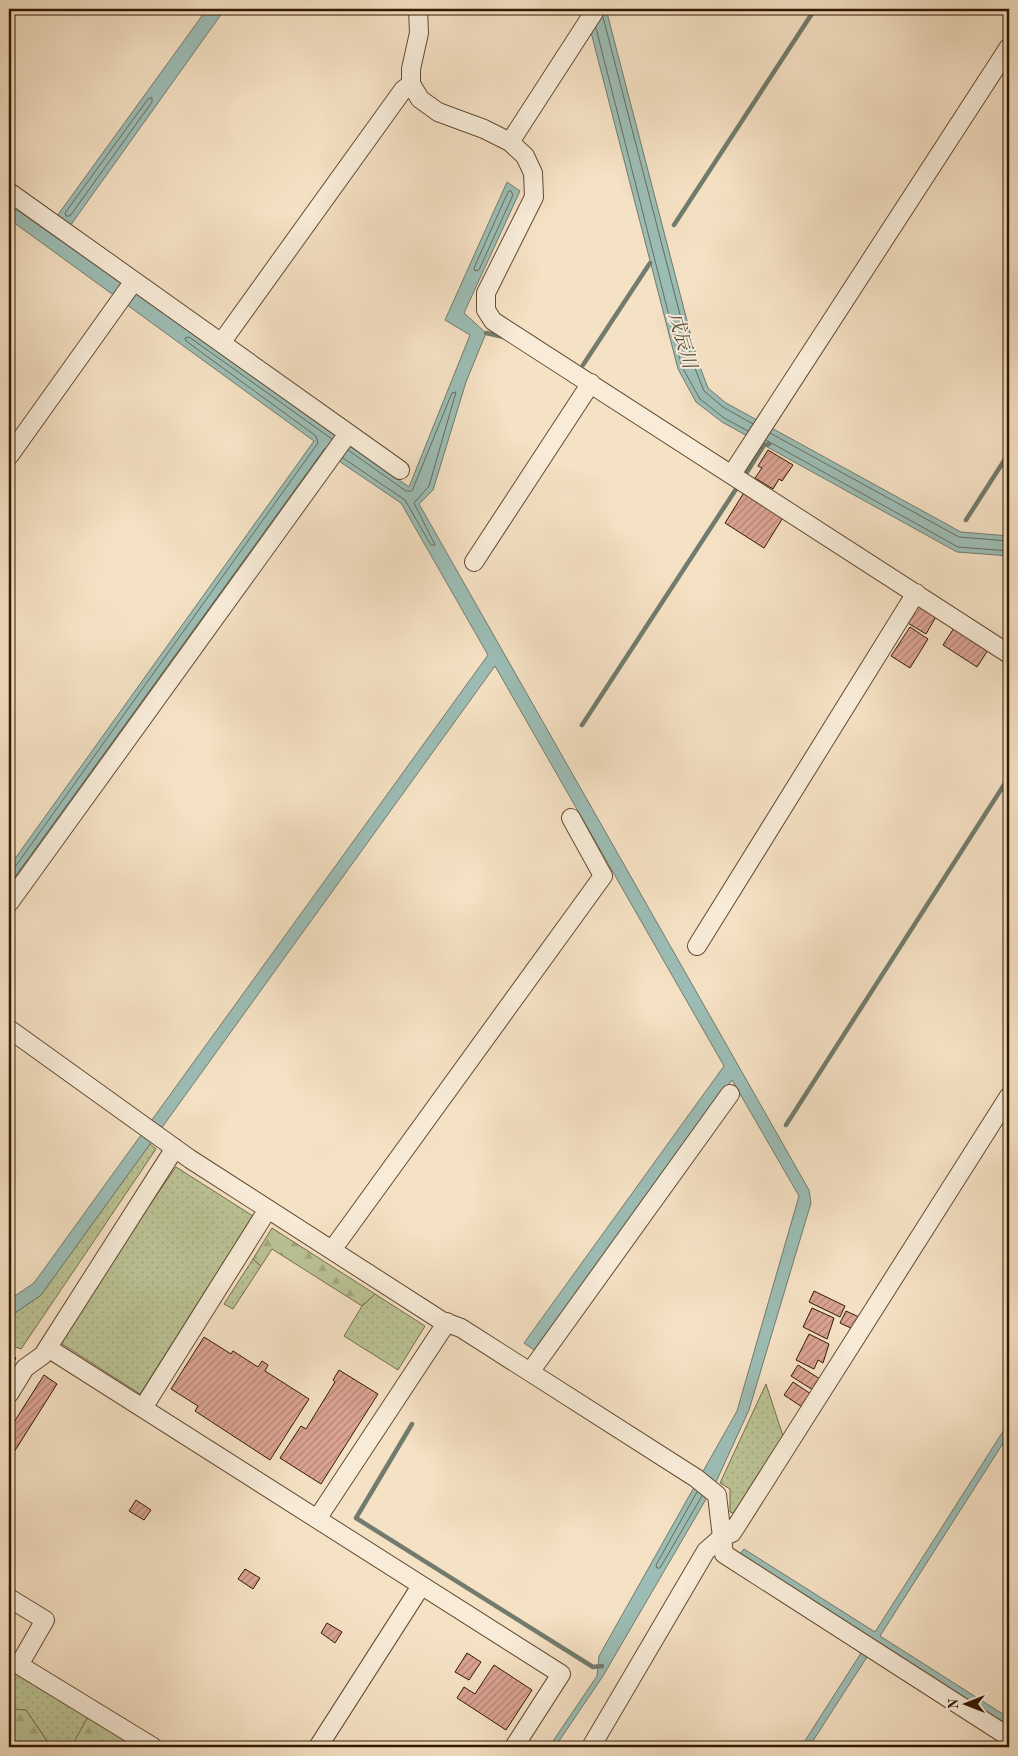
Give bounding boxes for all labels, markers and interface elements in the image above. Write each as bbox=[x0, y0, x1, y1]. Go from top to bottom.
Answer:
water label: 戊辰川 bbox=[664, 310, 700, 373]
north arrow bbox=[940, 1678, 990, 1728]
text: N bbox=[947, 1698, 961, 1709]

